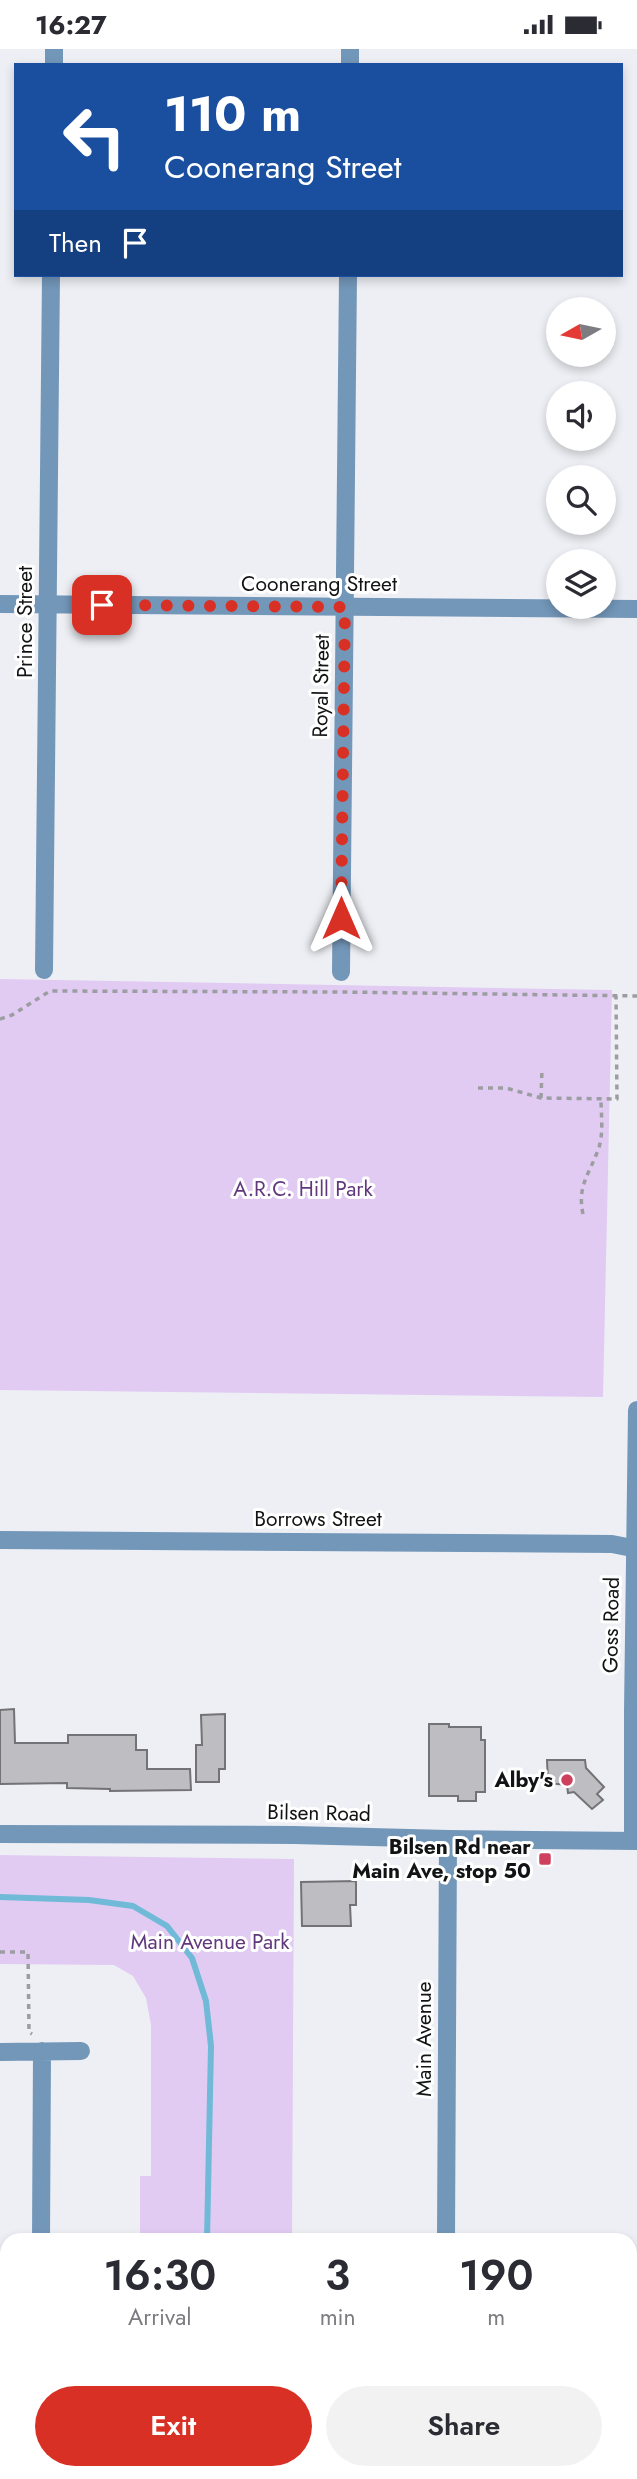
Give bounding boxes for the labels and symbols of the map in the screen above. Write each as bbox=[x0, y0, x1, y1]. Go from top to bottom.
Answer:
north arrow bbox=[546, 297, 616, 367]
street label: Prince Street bbox=[10, 566, 40, 678]
street label: Coonerang Street bbox=[241, 569, 397, 599]
pin bbox=[72, 575, 132, 635]
street label: Royal Street bbox=[305, 634, 337, 738]
position arrow bbox=[304, 881, 378, 955]
park label: A.R.C. Hill Park bbox=[233, 1174, 373, 1204]
street label: Borrows Street bbox=[254, 1504, 382, 1534]
street label: Goss Road bbox=[595, 1577, 627, 1673]
place label: Alby's bbox=[493, 1765, 553, 1795]
marker: Alby's bbox=[559, 1772, 575, 1788]
street label: Bilsen Road bbox=[267, 1797, 371, 1829]
place label: Bilsen Rd near Main Ave, stop 50 bbox=[352, 1832, 531, 1886]
marker: Bilsen Rd near Main Ave, stop 50 bbox=[537, 1851, 553, 1867]
park label: Main Avenue Park bbox=[130, 1927, 290, 1957]
street label: Main Avenue bbox=[409, 1981, 439, 2097]

